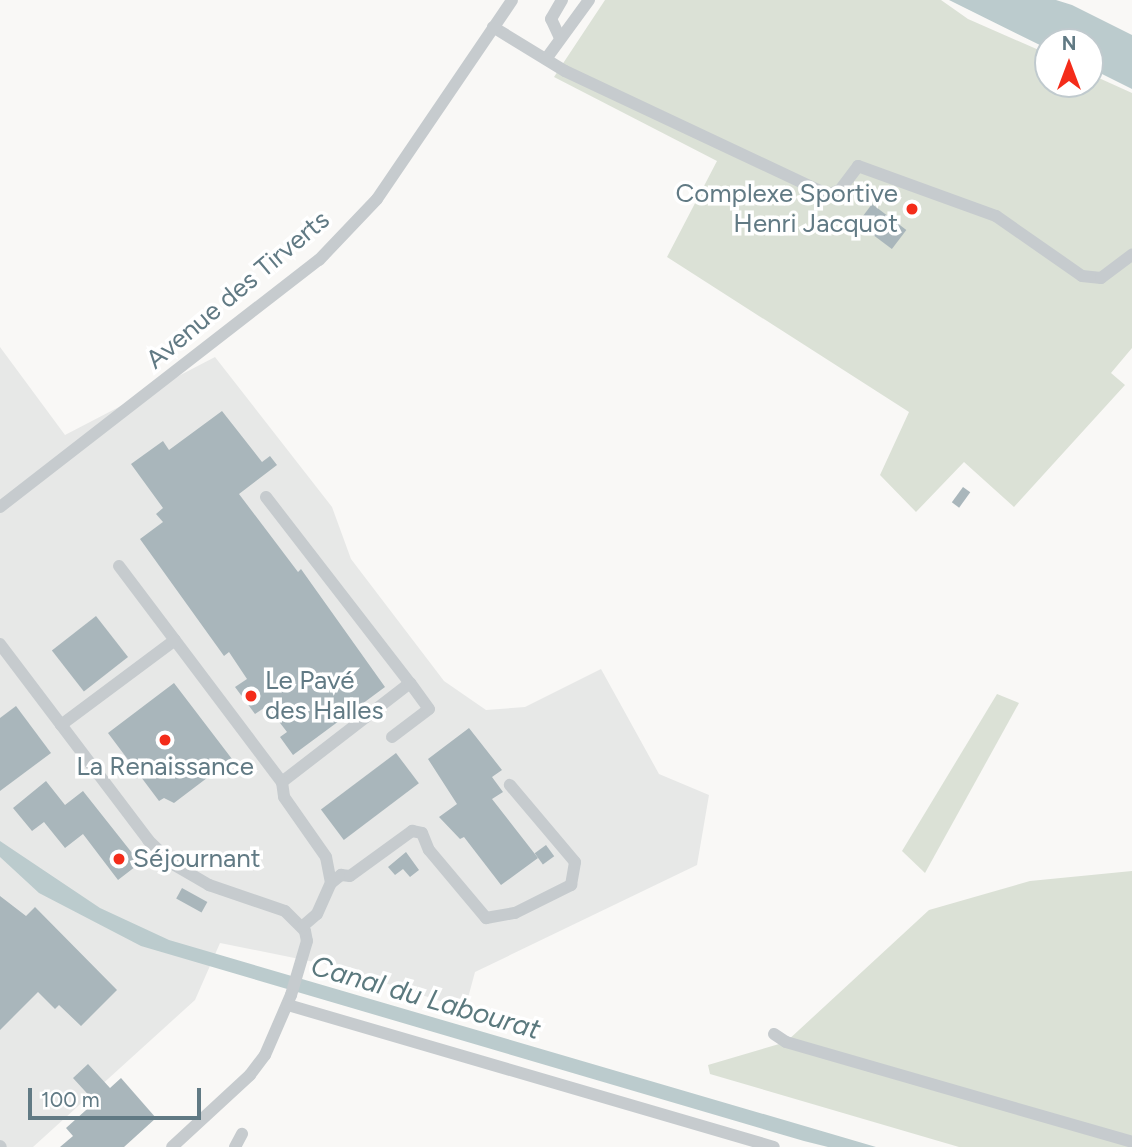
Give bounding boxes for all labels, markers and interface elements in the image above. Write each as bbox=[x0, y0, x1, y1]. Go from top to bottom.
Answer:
north arrow bbox=[1034, 28, 1104, 98]
text: N bbox=[1062, 32, 1076, 55]
place label: Complexe Sportive Henri Jacquot bbox=[676, 178, 898, 240]
marker: Complexe Sportive Henri Jacquot bbox=[904, 201, 920, 217]
street label: Avenue des Tirverts bbox=[140, 204, 336, 376]
place label: Le Pavé des Halles bbox=[265, 665, 384, 726]
marker: Le Pavé des Halles bbox=[243, 688, 259, 704]
marker: La Renaissance bbox=[157, 732, 173, 748]
place label: La Renaissance bbox=[76, 751, 254, 783]
place label: Séjournant bbox=[133, 843, 261, 875]
marker: Séjournant bbox=[111, 851, 127, 867]
water label: Canal du Labourat bbox=[307, 948, 545, 1046]
scale bar bbox=[32, 1074, 205, 1118]
text: 100 m bbox=[41, 1087, 100, 1112]

